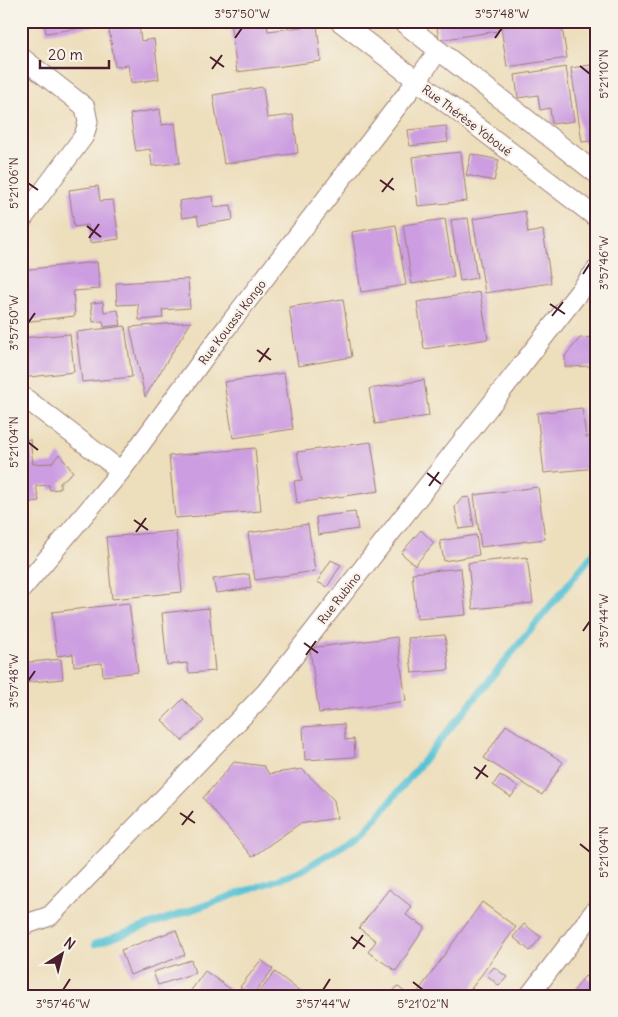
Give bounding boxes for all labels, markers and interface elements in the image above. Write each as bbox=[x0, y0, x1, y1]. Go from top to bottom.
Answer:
text: 3°57'50"W bbox=[214, 6, 270, 21]
text: 3°57'48"W bbox=[475, 6, 529, 21]
scale bar bbox=[40, 38, 109, 70]
text: 20 m bbox=[48, 45, 83, 64]
text: 5°21'10"N bbox=[596, 49, 611, 99]
street label: Rue Thérèse Yoboué bbox=[419, 81, 515, 159]
text: 5°21'06"N bbox=[6, 157, 21, 209]
text: 3°57'46"W bbox=[596, 236, 611, 290]
street label: Rue Kouassi Kongo bbox=[195, 276, 269, 367]
text: 3°57'50"W bbox=[6, 295, 21, 351]
text: 5°21'04"N bbox=[6, 416, 21, 468]
street label: Rue Rubino bbox=[314, 569, 364, 627]
text: 3°57'44"W bbox=[596, 594, 611, 648]
text: 3°57'48"W bbox=[6, 654, 21, 708]
text: 5°21'04"N bbox=[596, 826, 611, 878]
north arrow bbox=[38, 930, 88, 980]
text: N bbox=[60, 933, 79, 954]
text: 3°57'46"W bbox=[36, 996, 90, 1011]
text: 3°57'44"W bbox=[296, 996, 350, 1011]
text: 5°21'02"N bbox=[397, 996, 449, 1011]

